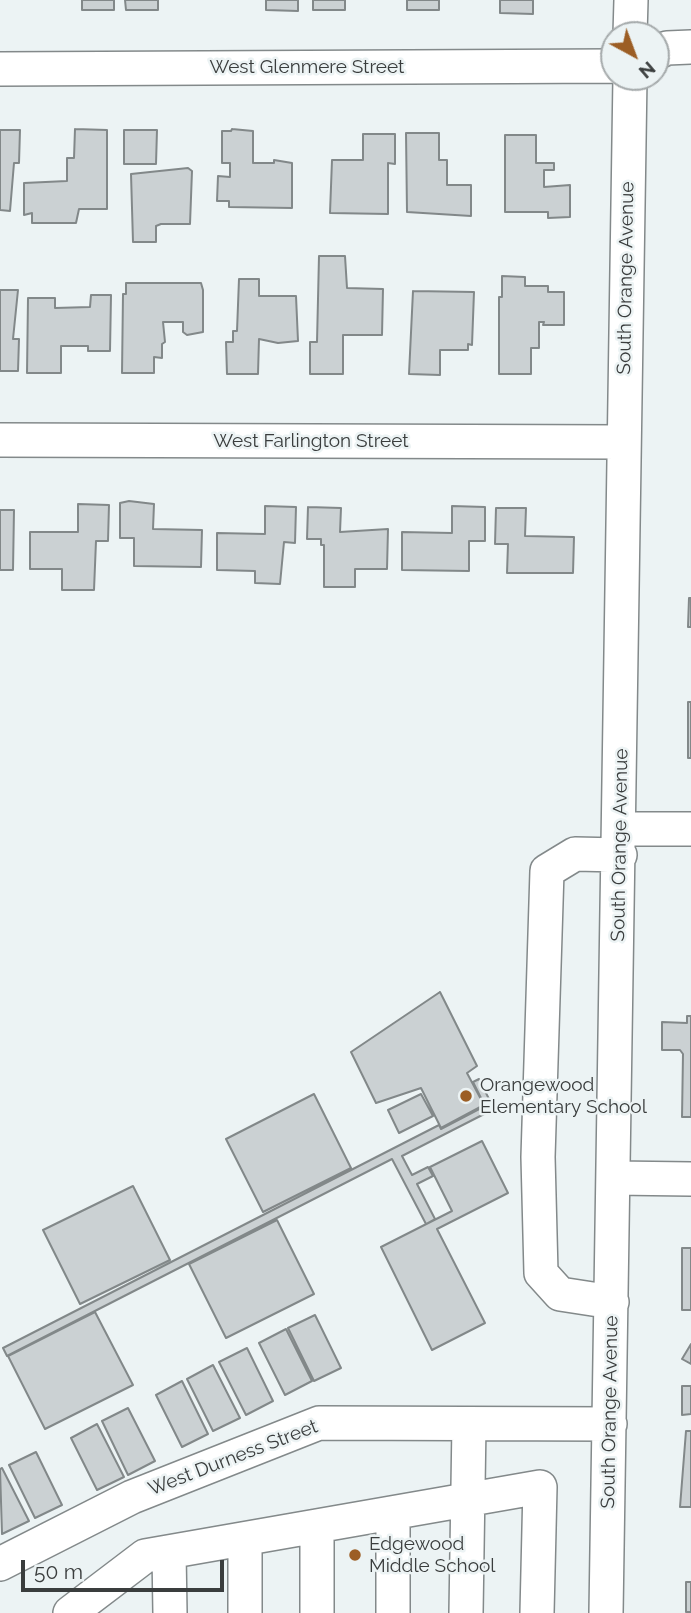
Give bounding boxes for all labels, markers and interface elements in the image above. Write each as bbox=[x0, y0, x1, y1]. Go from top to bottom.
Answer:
north arrow bbox=[600, 21, 670, 91]
street label: West Glenmere Street bbox=[210, 56, 404, 78]
text: N bbox=[635, 57, 660, 83]
street label: South Orange Avenue bbox=[613, 181, 639, 375]
street label: West Farlington Street bbox=[213, 430, 409, 452]
street label: South Orange Avenue bbox=[607, 748, 633, 942]
place label: Orangewood Elementary School bbox=[480, 1074, 647, 1118]
marker: Orangewood Elementary School bbox=[458, 1088, 474, 1104]
street label: South Orange Avenue bbox=[597, 1315, 623, 1509]
street label: West Durness Street bbox=[145, 1415, 321, 1501]
place label: Edgewood Middle School bbox=[369, 1533, 495, 1577]
scale bar bbox=[24, 1546, 228, 1590]
marker: Edgewood Middle School bbox=[347, 1547, 363, 1563]
text: 50 m bbox=[34, 1559, 83, 1584]

